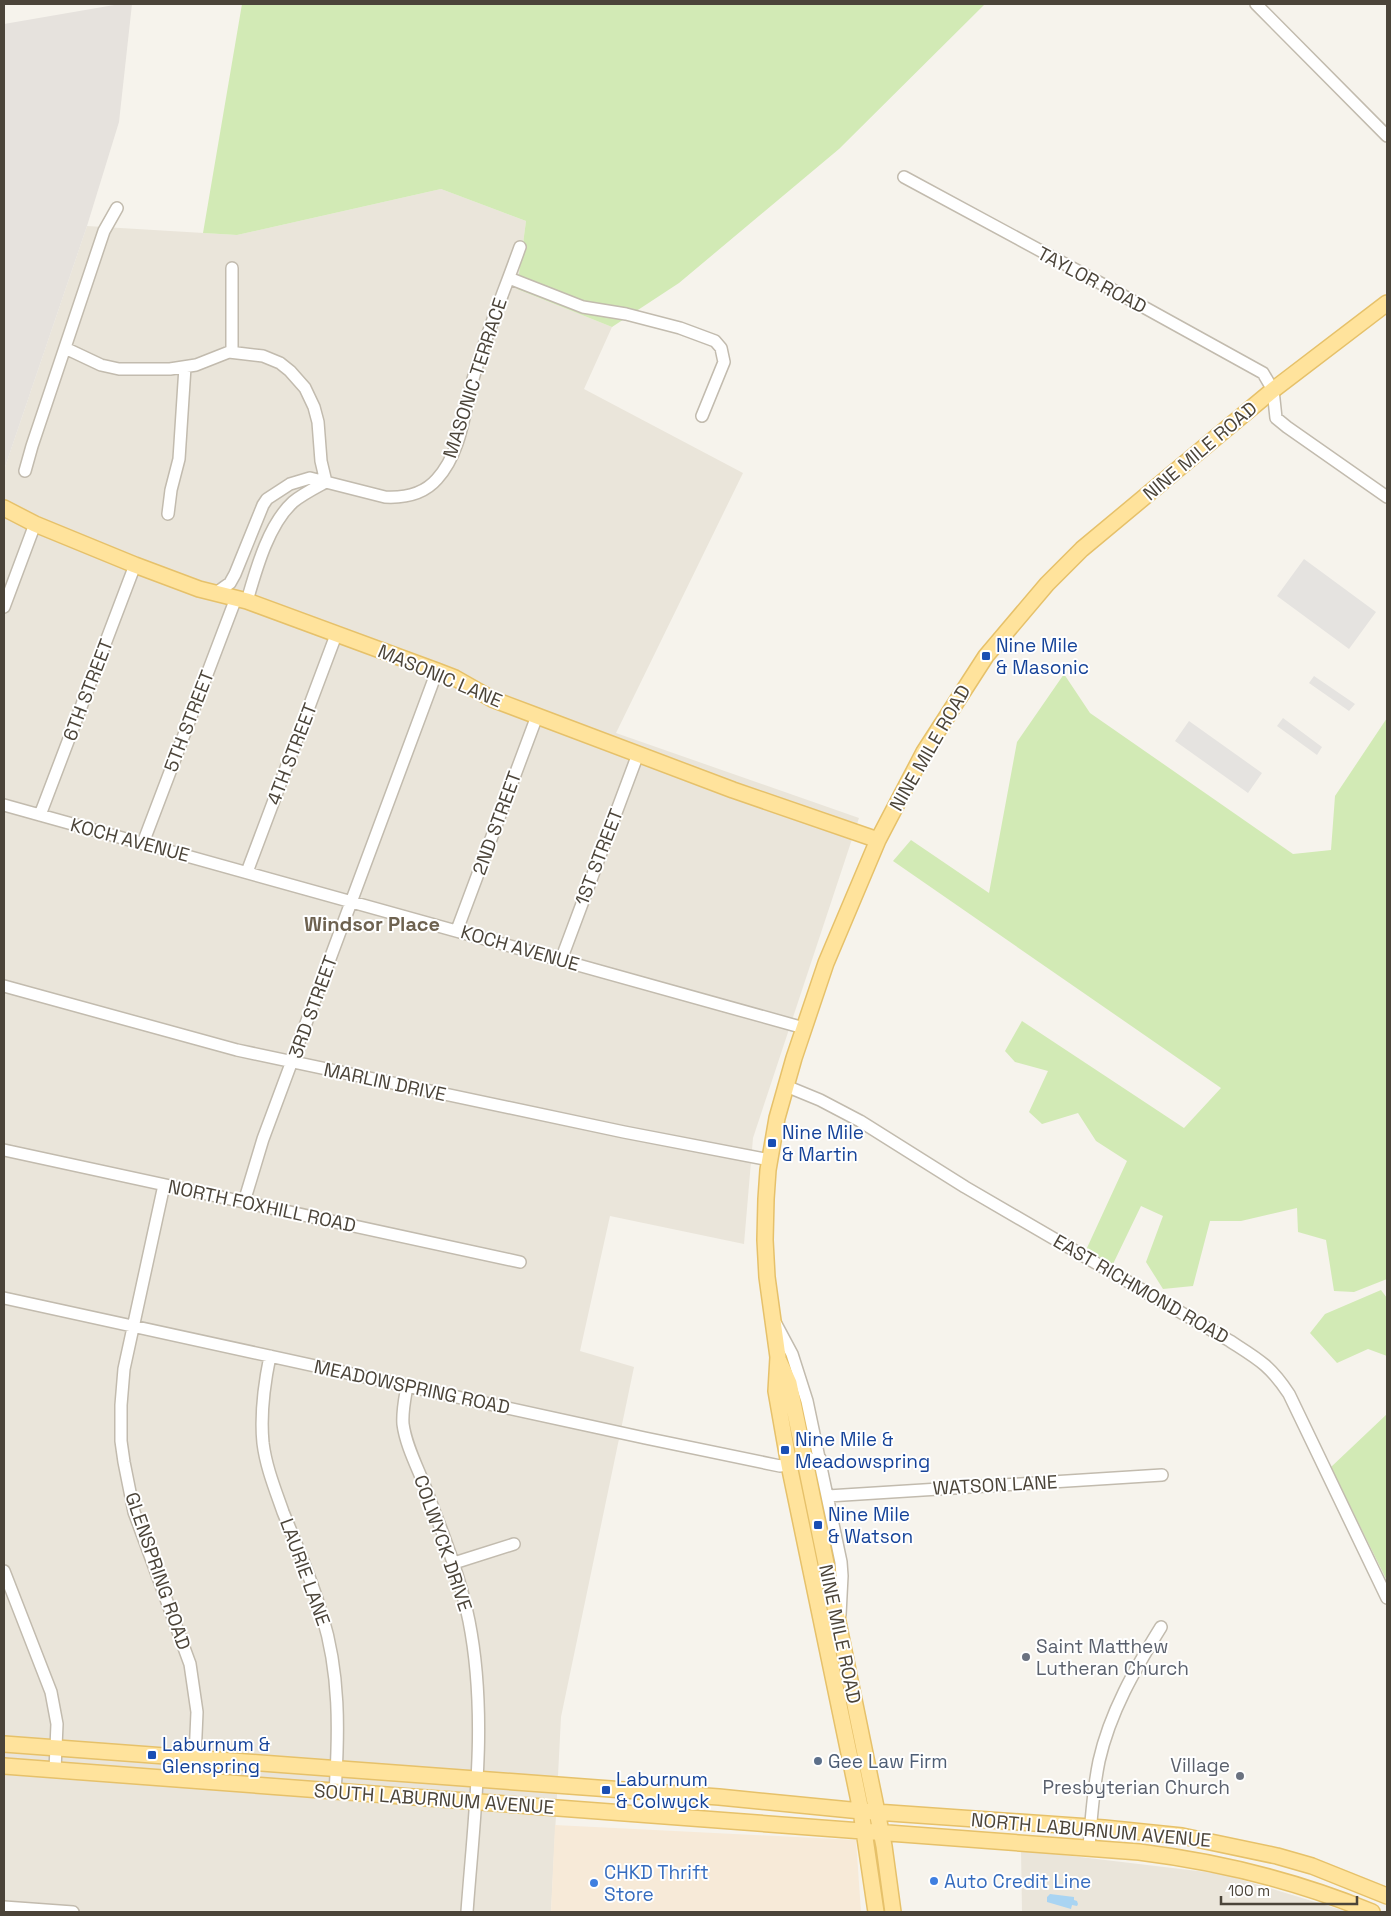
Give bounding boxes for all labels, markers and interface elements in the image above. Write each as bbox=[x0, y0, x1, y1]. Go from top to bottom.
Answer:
street label: TAYLOR ROAD bbox=[1033, 241, 1151, 319]
street label: MASONIC TERRACE bbox=[437, 295, 513, 461]
street label: NINE MILE ROAD bbox=[1138, 396, 1262, 506]
place label: Nine Mile & Masonic bbox=[996, 633, 1089, 680]
street label: 6TH STREET bbox=[57, 636, 119, 744]
street label: MASONIC LANE bbox=[374, 639, 506, 713]
marker: Nine Mile & Masonic bbox=[980, 650, 992, 662]
street label: 5TH STREET bbox=[158, 667, 220, 775]
street label: NINE MILE ROAD bbox=[884, 680, 976, 816]
street label: 4TH STREET bbox=[261, 699, 323, 809]
street label: 2ND STREET bbox=[467, 768, 527, 878]
street label: 1ST STREET bbox=[569, 805, 629, 909]
street label: KOCH AVENUE bbox=[68, 812, 192, 868]
district label: Windsor Place bbox=[304, 911, 440, 937]
street label: KOCH AVENUE bbox=[458, 919, 582, 977]
street label: 3RD STREET bbox=[283, 952, 343, 1062]
street label: MARLIN DRIVE bbox=[321, 1057, 449, 1107]
place label: Nine Mile & Martin bbox=[782, 1120, 864, 1167]
marker: Nine Mile & Martin bbox=[766, 1137, 778, 1149]
street label: NORTH FOXHILL ROAD bbox=[166, 1174, 358, 1238]
street label: EAST RICHMOND ROAD bbox=[1049, 1228, 1233, 1350]
street label: MEADOWSPRING ROAD bbox=[312, 1354, 512, 1420]
place label: Nine Mile & Meadowspring bbox=[795, 1427, 930, 1474]
marker: Nine Mile & Meadowspring bbox=[779, 1444, 791, 1456]
street label: WATSON LANE bbox=[932, 1469, 1058, 1501]
street label: COLWYCK DRIVE bbox=[408, 1472, 478, 1614]
street label: GLENSPRING ROAD bbox=[119, 1489, 197, 1653]
place label: Nine Mile & Watson bbox=[828, 1502, 913, 1549]
street label: LAURIE LANE bbox=[274, 1515, 336, 1629]
marker: Nine Mile & Watson bbox=[812, 1519, 824, 1531]
street label: NINE MILE ROAD bbox=[813, 1562, 867, 1706]
place label: Saint Matthew Lutheran Church bbox=[1036, 1634, 1189, 1681]
marker: Saint Matthew Lutheran Church bbox=[1020, 1651, 1032, 1663]
place label: Laburnum & Glenspring bbox=[162, 1732, 270, 1779]
marker: Laburnum & Glenspring bbox=[146, 1749, 158, 1761]
place label: Gee Law Firm bbox=[828, 1749, 948, 1774]
place label: Village Presbyterian Church bbox=[1043, 1753, 1230, 1800]
marker: Gee Law Firm bbox=[812, 1755, 824, 1767]
place label: Laburnum & Colwyck bbox=[616, 1767, 709, 1814]
marker: Village Presbyterian Church bbox=[1234, 1770, 1246, 1782]
street label: SOUTH LABURNUM AVENUE bbox=[313, 1778, 555, 1820]
marker: Laburnum & Colwyck bbox=[600, 1784, 612, 1796]
street label: NORTH LABURNUM AVENUE bbox=[970, 1807, 1212, 1853]
place label: CHKD Thrift Store bbox=[604, 1860, 709, 1907]
place label: Auto Credit Line bbox=[944, 1869, 1091, 1894]
scale bar bbox=[1221, 1874, 1357, 1906]
marker: Auto Credit Line bbox=[928, 1875, 940, 1887]
marker: CHKD Thrift Store bbox=[588, 1877, 600, 1889]
text: 100 m bbox=[1228, 1881, 1270, 1900]

